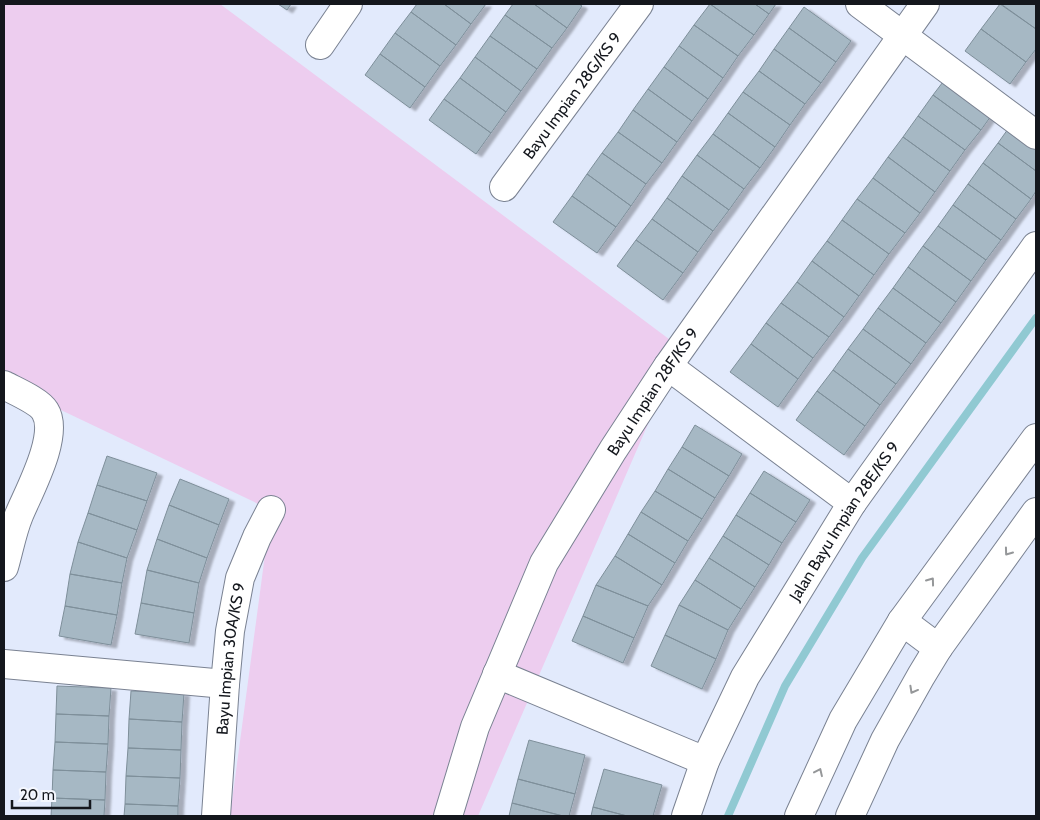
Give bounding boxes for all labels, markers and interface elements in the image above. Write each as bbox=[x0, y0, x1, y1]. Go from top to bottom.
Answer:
street label: Bayu Impian 28G/KS 9 bbox=[519, 28, 625, 163]
street label: Bayu Impian 28F/KS 9 bbox=[603, 324, 702, 459]
street label: Jalan Bayu Impian 28E/KS 9 bbox=[785, 438, 903, 605]
one-way arrow bbox=[1005, 546, 1014, 556]
one-way arrow bbox=[924, 578, 934, 587]
street label: Bayu Impian 30A/KS 9 bbox=[213, 581, 249, 736]
one-way arrow bbox=[909, 685, 919, 694]
one-way arrow bbox=[812, 768, 823, 777]
scale bar bbox=[12, 778, 90, 810]
text: 20 m bbox=[20, 786, 55, 804]

